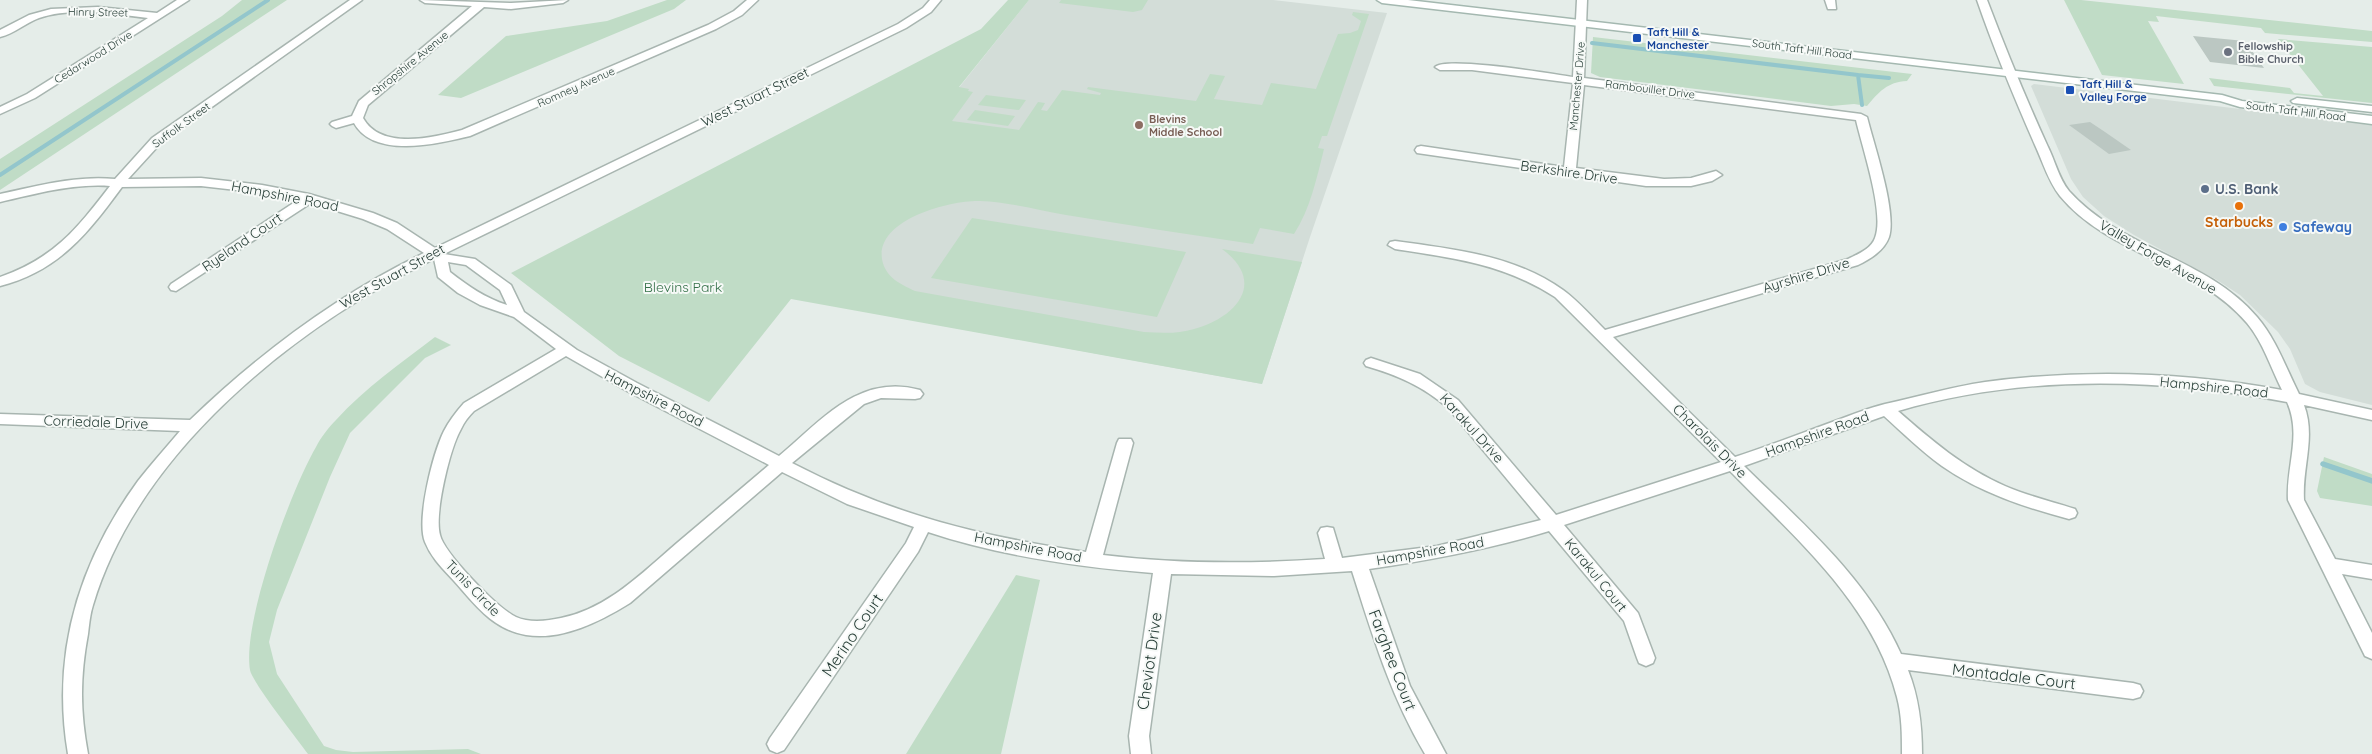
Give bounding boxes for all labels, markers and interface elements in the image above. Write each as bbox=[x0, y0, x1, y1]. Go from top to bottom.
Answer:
street label: Hinry Street bbox=[68, 4, 128, 20]
place label: Taft Hill & Manchester bbox=[1647, 25, 1709, 52]
street label: Cedarwood Drive bbox=[51, 27, 135, 87]
street label: Shropshire Avenue bbox=[369, 28, 451, 98]
marker: Taft Hill & Manchester bbox=[1631, 32, 1643, 44]
street label: South Taft Hill Road bbox=[1751, 36, 1853, 62]
place label: Fellowship Bible Church bbox=[2238, 39, 2304, 66]
street label: Manchester Drive bbox=[1566, 41, 1588, 131]
marker: Fellowship Bible Church bbox=[2222, 46, 2234, 58]
street label: West Stuart Street bbox=[698, 63, 812, 131]
street label: Romney Avenue bbox=[535, 64, 617, 110]
street label: Rambouillet Drive bbox=[1604, 77, 1696, 101]
place label: Taft Hill & Valley Forge bbox=[2080, 77, 2147, 104]
marker: Taft Hill & Valley Forge bbox=[2064, 84, 2076, 96]
street label: South Taft Hill Road bbox=[2245, 98, 2347, 124]
street label: Suffolk Street bbox=[149, 99, 213, 151]
place label: Blevins Middle School bbox=[1149, 112, 1222, 139]
marker: Blevins Middle School bbox=[1133, 119, 1145, 131]
street label: Berkshire Drive bbox=[1519, 156, 1619, 188]
street label: Hampshire Road bbox=[230, 177, 340, 215]
place label: U.S. Bank bbox=[2215, 180, 2278, 198]
marker: U.S. Bank bbox=[2199, 183, 2211, 195]
marker: Starbucks bbox=[2233, 200, 2245, 212]
street label: Ryeland Court bbox=[198, 208, 286, 275]
place label: Starbucks bbox=[2205, 213, 2273, 231]
street label: Valley Forge Avenue bbox=[2096, 216, 2220, 298]
place label: Safeway bbox=[2293, 218, 2352, 236]
marker: Safeway bbox=[2277, 221, 2289, 233]
street label: West Stuart Street bbox=[336, 239, 448, 312]
street label: Ayrshire Drive bbox=[1760, 253, 1852, 297]
park label: Blevins Park bbox=[644, 278, 722, 296]
street label: Hampshire Road bbox=[601, 365, 707, 431]
street label: Hampshire Road bbox=[2159, 372, 2269, 402]
street label: Karakul Drive bbox=[1436, 389, 1508, 467]
street label: Charolais Drive bbox=[1669, 400, 1751, 482]
street label: Hampshire Road bbox=[1763, 407, 1871, 461]
street label: Corriedale Drive bbox=[43, 411, 149, 433]
street label: Hampshire Road bbox=[973, 528, 1083, 566]
street label: Hampshire Road bbox=[1375, 533, 1485, 569]
street label: Karakul Court bbox=[1561, 534, 1631, 616]
street label: Tunis Circle bbox=[442, 556, 504, 620]
street label: Merino Court bbox=[817, 590, 887, 680]
street label: Farghee Court bbox=[1365, 607, 1421, 713]
street label: Cheviot Drive bbox=[1132, 611, 1166, 711]
street label: Montadale Court bbox=[1951, 658, 2077, 694]

